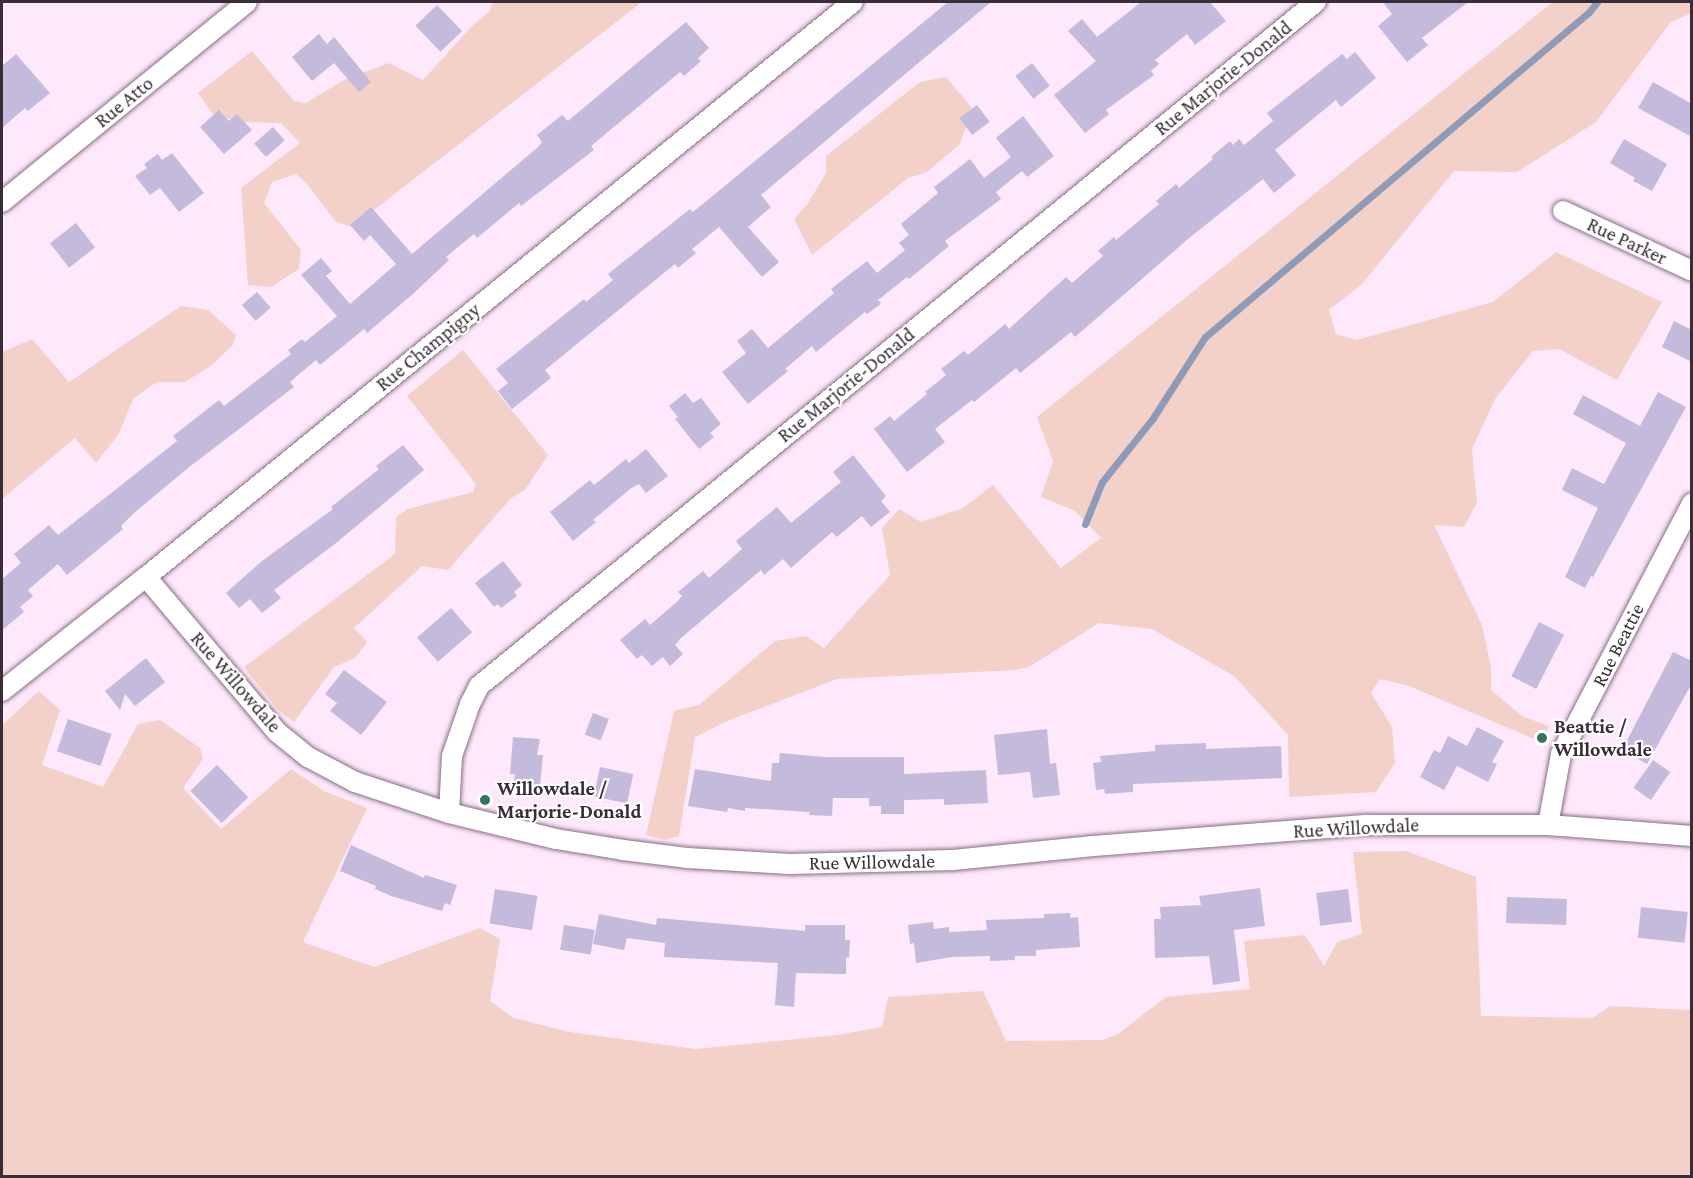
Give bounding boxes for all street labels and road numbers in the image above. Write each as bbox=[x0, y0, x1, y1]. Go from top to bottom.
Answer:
street label: Rue Marjorie-Donald bbox=[1150, 15, 1296, 141]
street label: Rue Atto bbox=[90, 71, 158, 133]
street label: Rue Parker bbox=[1583, 212, 1671, 270]
street label: Rue Champigny bbox=[371, 298, 485, 396]
street label: Rue Marjorie-Donald bbox=[773, 322, 919, 448]
street label: Rue Beattie bbox=[1587, 599, 1649, 691]
street label: Rue Willowdale bbox=[186, 627, 286, 737]
street label: Rue Willowdale bbox=[1292, 813, 1420, 843]
street label: Rue Willowdale bbox=[809, 849, 935, 875]

